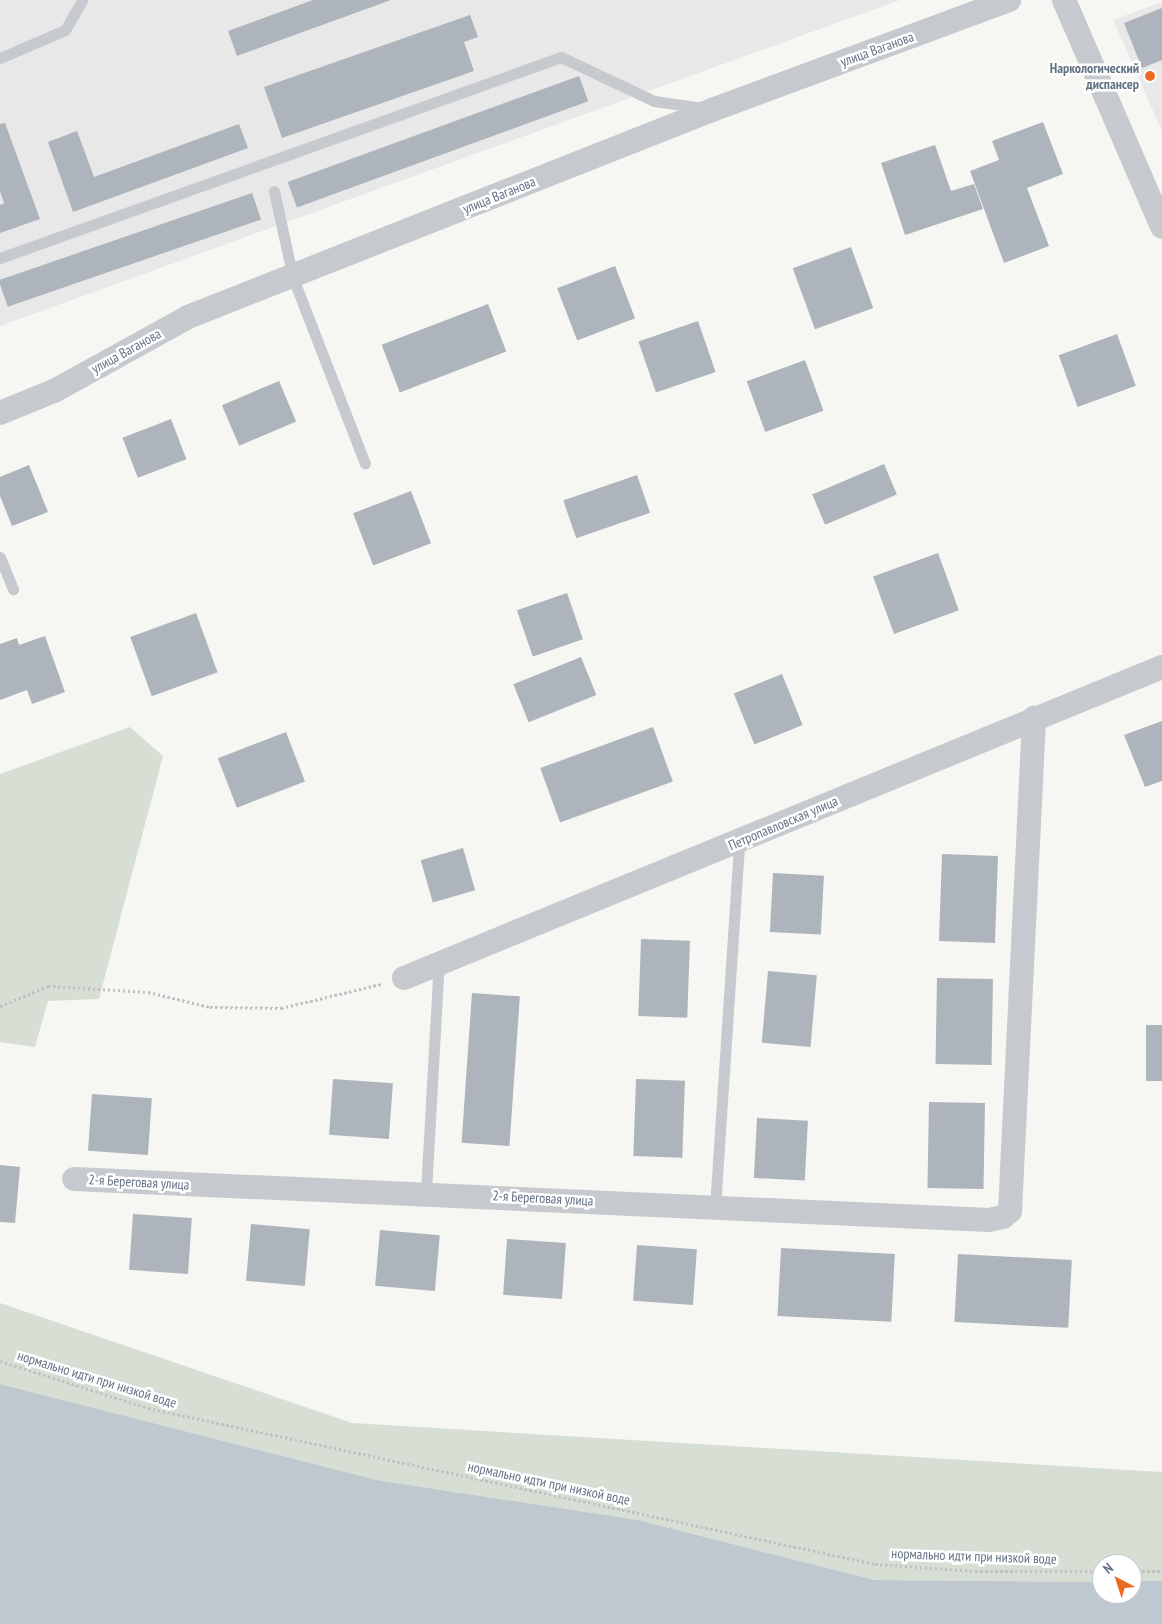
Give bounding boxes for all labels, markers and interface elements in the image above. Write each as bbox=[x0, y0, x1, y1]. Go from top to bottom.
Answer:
street label: улица Ваганова bbox=[838, 28, 916, 70]
place label: Наркологический диспансер bbox=[1050, 60, 1139, 92]
marker: Наркологический диспансер bbox=[1143, 69, 1157, 83]
street label: улица Ваганова bbox=[460, 173, 538, 217]
street label: улица Ваганова bbox=[88, 325, 164, 377]
street label: Петропавловская улица bbox=[726, 792, 840, 854]
street label: 2-я Береговая улица bbox=[88, 1171, 190, 1193]
street label: 2-я Береговая улица bbox=[492, 1187, 594, 1209]
street label: нормально идти при низкой воде bbox=[15, 1347, 179, 1411]
street label: нормально идти при низкой воде bbox=[466, 1458, 632, 1508]
street label: нормально идти при низкой воде bbox=[891, 1545, 1057, 1567]
north arrow bbox=[1092, 1554, 1142, 1604]
text: N bbox=[1099, 1559, 1117, 1578]

